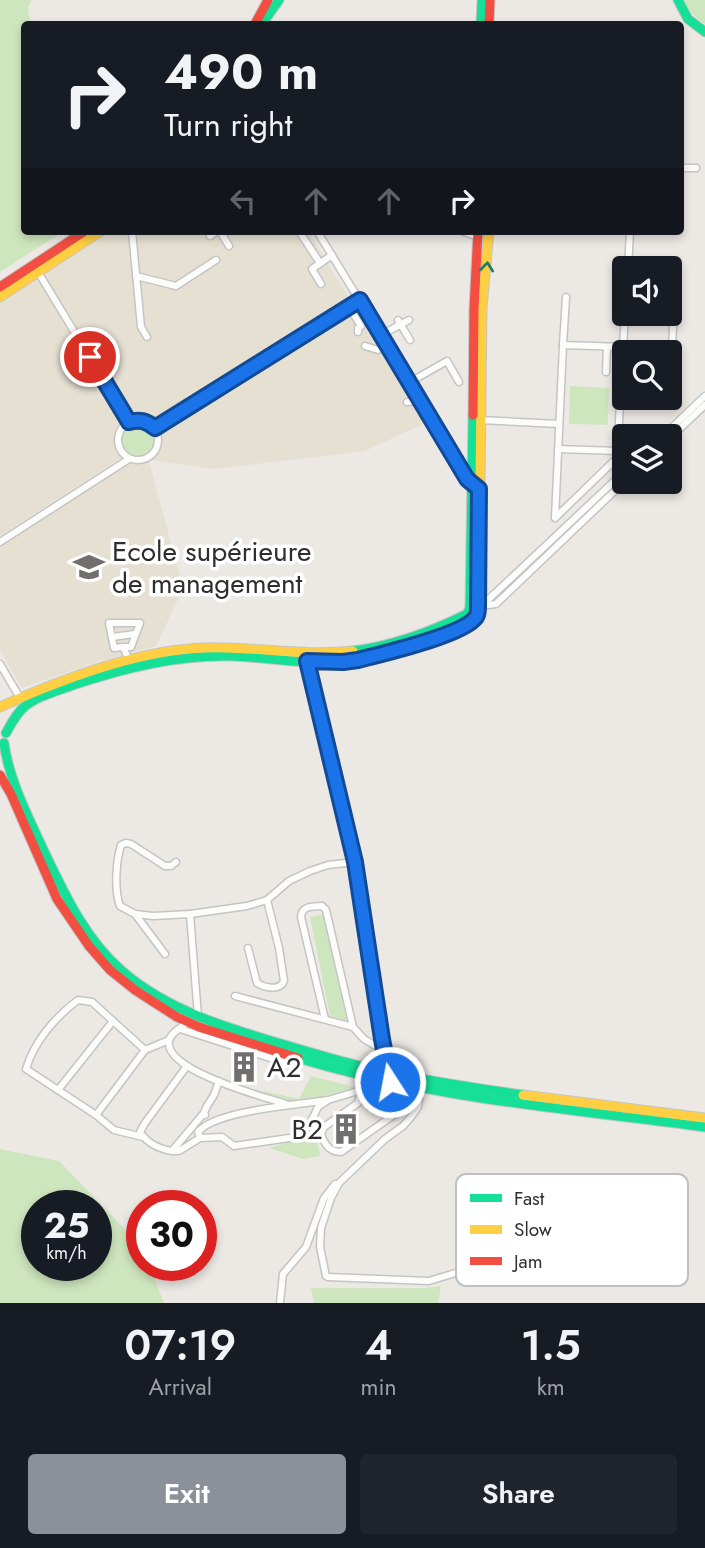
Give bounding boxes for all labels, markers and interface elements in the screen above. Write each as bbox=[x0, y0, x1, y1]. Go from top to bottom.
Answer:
text: 490 m bbox=[164, 37, 318, 107]
icon: right bbox=[49, 49, 140, 140]
text: Turn right bbox=[164, 102, 293, 148]
icon: left bbox=[224, 182, 262, 220]
icon: ahead bbox=[297, 182, 335, 220]
icon: ahead bbox=[370, 182, 408, 220]
icon: right bbox=[443, 182, 481, 220]
map controls bbox=[612, 256, 682, 494]
button: sound bbox=[612, 256, 682, 326]
one-way arrow bbox=[479, 261, 494, 273]
pin bbox=[60, 327, 120, 387]
icon: arrive bbox=[71, 338, 109, 376]
button: search bbox=[612, 340, 682, 410]
button: layers bbox=[612, 424, 682, 494]
place label: Ecole supérieure de management bbox=[112, 531, 311, 604]
school or university icon: Ecole supérieure de management bbox=[72, 550, 106, 584]
position arrow bbox=[353, 1045, 427, 1119]
place label: A2 bbox=[267, 1047, 301, 1088]
building icon: A2 bbox=[227, 1050, 261, 1084]
place label: B2 bbox=[291, 1109, 323, 1150]
building icon: B2 bbox=[329, 1112, 363, 1146]
legend bbox=[456, 1174, 688, 1286]
text: Fast bbox=[514, 1185, 545, 1212]
speed limit sign: 30 bbox=[126, 1190, 217, 1281]
text: 25 bbox=[44, 1201, 89, 1251]
text: Slow bbox=[514, 1216, 552, 1243]
text: km/h bbox=[46, 1240, 87, 1266]
text: Jam bbox=[511, 1248, 543, 1275]
text: 07:19 bbox=[124, 1315, 236, 1376]
text: 4 bbox=[365, 1315, 392, 1376]
text: 1.5 bbox=[521, 1315, 581, 1376]
text: Arrival bbox=[149, 1370, 212, 1404]
text: min bbox=[361, 1370, 397, 1404]
text: km bbox=[537, 1370, 565, 1404]
button: Exit bbox=[28, 1454, 346, 1534]
button: Share bbox=[360, 1454, 677, 1534]

